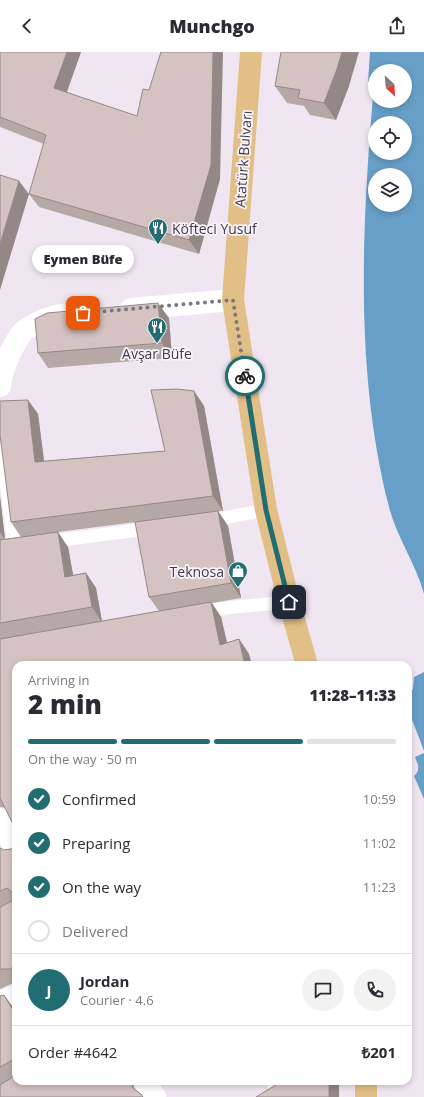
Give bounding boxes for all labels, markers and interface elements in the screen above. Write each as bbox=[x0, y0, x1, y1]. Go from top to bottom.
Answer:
text: Munchgo bbox=[169, 14, 255, 38]
icon: back bbox=[16, 15, 38, 37]
icon: share bbox=[386, 15, 408, 37]
north arrow bbox=[368, 64, 412, 108]
map controls bbox=[368, 64, 412, 212]
street label: Atatürk Bulvarı bbox=[230, 110, 256, 208]
button: locate bbox=[368, 116, 412, 160]
button: layers bbox=[368, 168, 412, 212]
restaurant icon: Köfteci Yusuf bbox=[147, 217, 169, 245]
place label: Köfteci Yusuf bbox=[172, 219, 258, 238]
callout: Eymen Büfe bbox=[32, 245, 134, 273]
text: Eymen Büfe bbox=[43, 250, 123, 268]
pin bbox=[66, 296, 100, 330]
icon: bag bbox=[72, 302, 94, 324]
restaurant icon: Avşar Büfe bbox=[146, 316, 168, 344]
place label: Avşar Büfe bbox=[122, 344, 192, 363]
courier bbox=[225, 356, 265, 396]
icon: bike bbox=[234, 365, 256, 387]
shop icon: Teknosa bbox=[227, 560, 249, 588]
place label: Teknosa bbox=[170, 562, 224, 581]
pin bbox=[272, 585, 306, 619]
icon: home bbox=[278, 591, 300, 613]
text: Arriving in bbox=[28, 671, 90, 689]
text: 11:28–11:33 bbox=[310, 685, 396, 705]
text: 2 min bbox=[28, 686, 102, 722]
text: On the way · 50 m bbox=[28, 750, 137, 768]
icon: check bbox=[28, 788, 50, 810]
text: Confirmed bbox=[62, 789, 136, 809]
text: 10:59 bbox=[363, 790, 396, 808]
icon: check bbox=[28, 832, 50, 854]
text: Preparing bbox=[62, 833, 130, 853]
text: 11:02 bbox=[363, 834, 396, 852]
icon: check bbox=[28, 876, 50, 898]
text: On the way bbox=[62, 877, 141, 897]
text: 11:23 bbox=[363, 878, 396, 896]
text: Delivered bbox=[62, 921, 129, 941]
button: chat bbox=[302, 969, 344, 1011]
button: phone bbox=[354, 969, 396, 1011]
text: Jordan bbox=[80, 971, 129, 991]
text: J bbox=[47, 980, 51, 1000]
text: Courier · 4.6 bbox=[80, 991, 154, 1009]
text: Order #4642 bbox=[28, 1042, 117, 1062]
text: ₺201 bbox=[362, 1042, 396, 1062]

